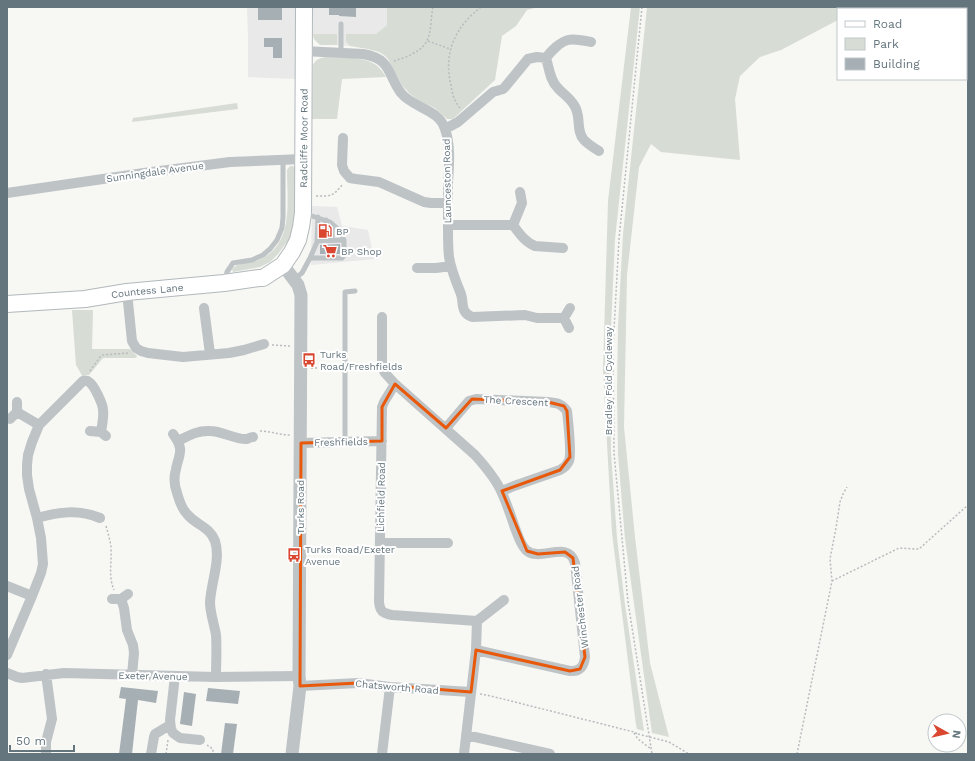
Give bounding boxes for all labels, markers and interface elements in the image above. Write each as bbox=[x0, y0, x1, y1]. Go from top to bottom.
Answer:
legend bbox=[837, 8, 967, 80]
text: Road bbox=[873, 17, 902, 31]
text: Park bbox=[873, 37, 899, 51]
text: Building bbox=[873, 57, 920, 71]
street label: Radcliffe Moor Road bbox=[298, 89, 309, 188]
street label: Launceston Road bbox=[441, 138, 453, 224]
street label: Sunningdale Avenue bbox=[106, 160, 205, 184]
fuel station icon: BP bbox=[317, 223, 333, 239]
place label: BP bbox=[336, 226, 349, 237]
supermarket icon: BP Shop bbox=[322, 243, 338, 259]
place label: BP Shop bbox=[341, 246, 382, 257]
street label: Countess Lane bbox=[110, 281, 184, 300]
street label: Bradley Fold Cycleway bbox=[603, 326, 614, 435]
place label: Turks Road/Freshfields bbox=[320, 349, 403, 372]
bus stop icon: Turks Road/Freshfields bbox=[301, 352, 317, 368]
street label: The Crescent bbox=[483, 394, 549, 408]
street label: Freshfields bbox=[314, 436, 368, 448]
street label: Lichfield Road bbox=[375, 462, 387, 532]
street label: Turks Road bbox=[295, 480, 306, 534]
place label: Turks Road/Exeter Avenue bbox=[305, 544, 395, 567]
bus stop icon: Turks Road/Exeter Avenue bbox=[286, 547, 302, 563]
street label: Winchester Road bbox=[569, 565, 591, 649]
street label: Exeter Avenue bbox=[118, 670, 188, 682]
street label: Chatsworth Road bbox=[355, 678, 439, 696]
north arrow bbox=[927, 713, 967, 753]
scale bar bbox=[10, 727, 74, 753]
text: N bbox=[949, 729, 963, 739]
text: 50 m bbox=[16, 734, 46, 748]

